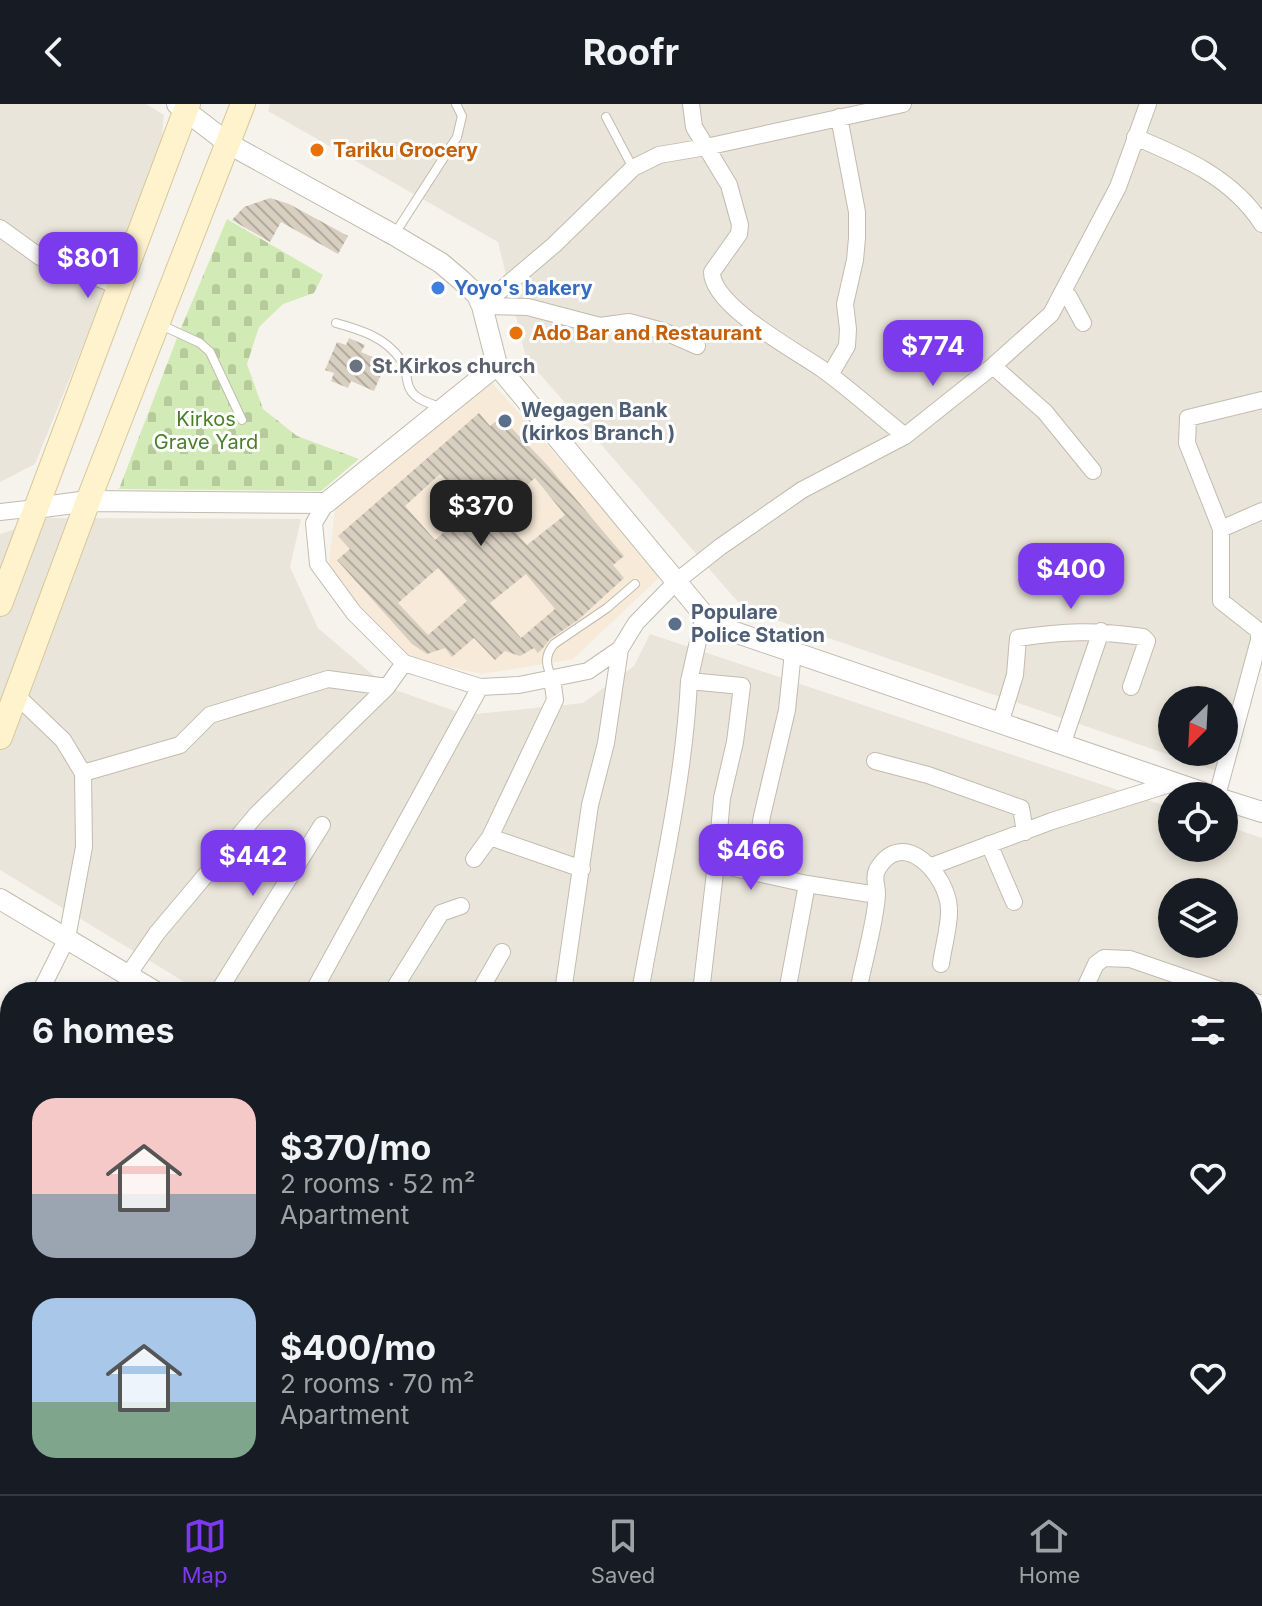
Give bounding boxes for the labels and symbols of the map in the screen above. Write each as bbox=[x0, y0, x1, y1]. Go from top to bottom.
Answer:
place label: Tariku Grocery bbox=[333, 138, 478, 162]
marker: Tariku Grocery bbox=[308, 141, 326, 159]
pin: $801 bbox=[41, 232, 135, 300]
place label: Yoyo's bakery bbox=[454, 276, 592, 300]
marker: Yoyo's bakery bbox=[429, 279, 447, 297]
pin: $774 bbox=[886, 320, 980, 388]
place label: Ado Bar and Restaurant bbox=[532, 321, 762, 345]
marker: Ado Bar and Restaurant bbox=[507, 324, 525, 342]
place label: St.Kirkos church bbox=[372, 354, 535, 378]
marker: St.Kirkos church bbox=[347, 357, 365, 375]
place label: Wegagen Bank (kirkos Branch ) bbox=[521, 398, 675, 445]
park label: Kirkos Grave Yard bbox=[154, 407, 258, 454]
marker: Wegagen Bank (kirkos Branch ) bbox=[496, 412, 514, 430]
pin: $370 bbox=[434, 480, 528, 548]
pin: $400 bbox=[1024, 543, 1118, 611]
place label: Populare Police Station bbox=[691, 600, 825, 647]
marker: Populare Police Station bbox=[666, 615, 684, 633]
north arrow bbox=[1158, 686, 1238, 766]
pin: $466 bbox=[704, 824, 798, 892]
pin: $442 bbox=[206, 830, 300, 898]

